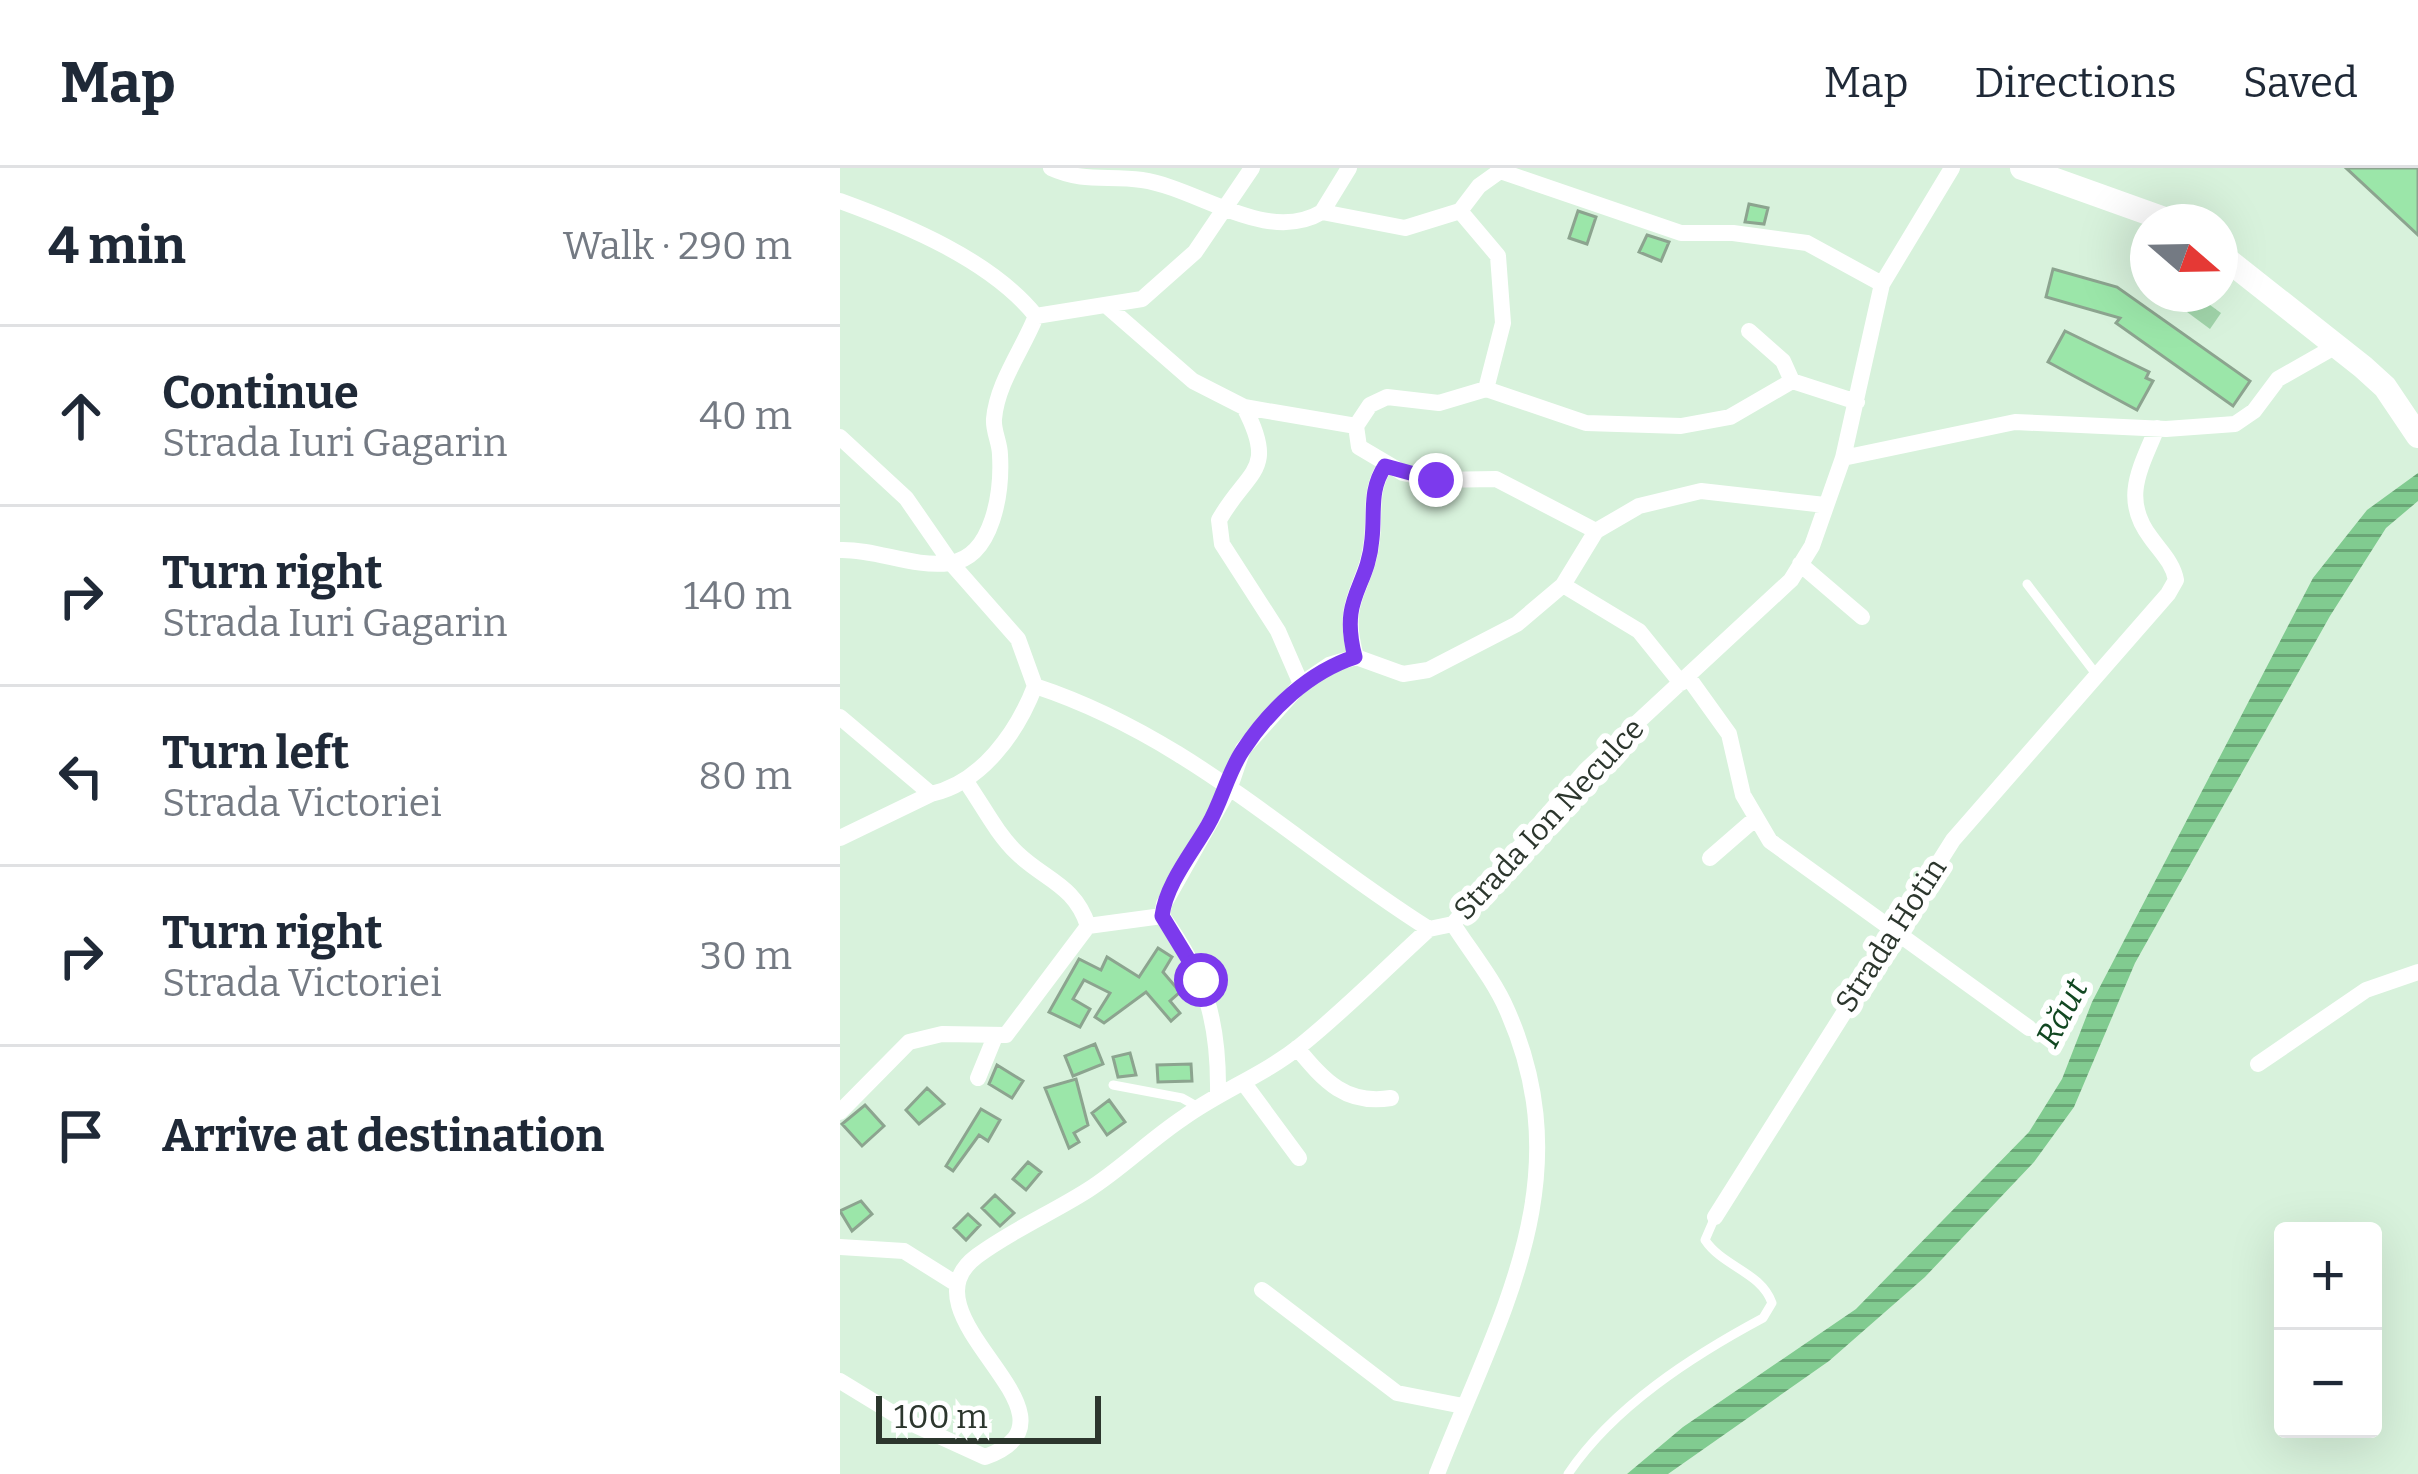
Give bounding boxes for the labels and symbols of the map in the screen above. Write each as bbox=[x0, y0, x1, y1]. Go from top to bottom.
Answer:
north arrow bbox=[2130, 204, 2238, 312]
route end bbox=[1409, 453, 1463, 507]
street label: Strada Ion Neculce bbox=[1446, 711, 1652, 927]
street label: Strada Hotin bbox=[1828, 851, 1954, 1019]
route start bbox=[1174, 953, 1228, 1007]
water label: Răut bbox=[2028, 972, 2097, 1054]
scale bar bbox=[876, 1390, 1101, 1443]

